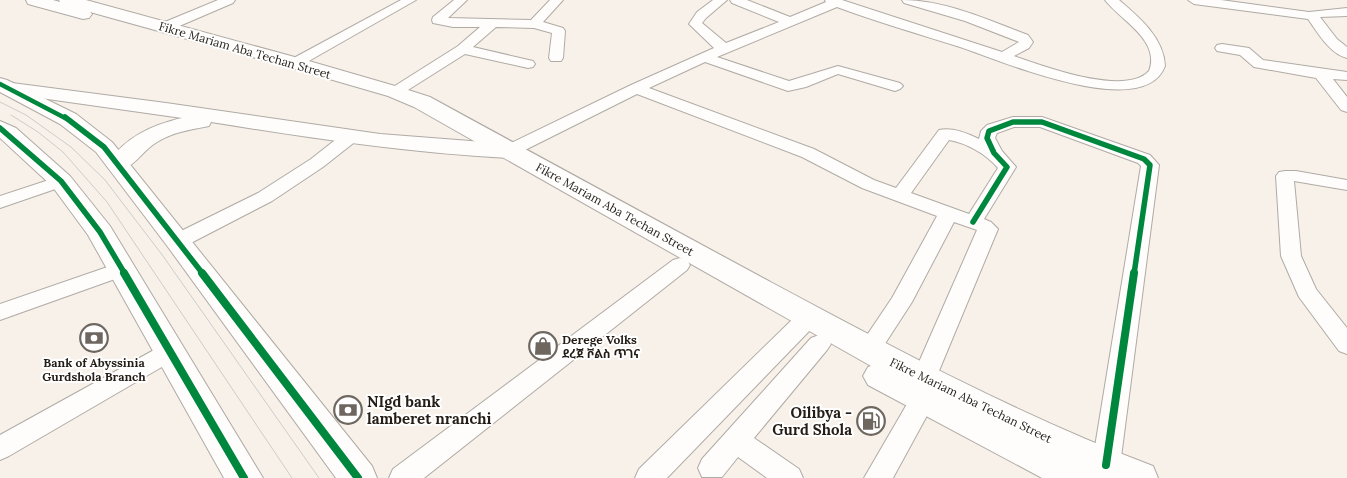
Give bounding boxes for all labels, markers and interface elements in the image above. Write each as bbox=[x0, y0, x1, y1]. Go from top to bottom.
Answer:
street label: Fikre Mariam Aba Techan Street bbox=[157, 18, 333, 82]
street label: Fikre Mariam Aba Techan Street bbox=[533, 159, 697, 259]
bank icon: Bank of Abyssinia Gurdshola Branch bbox=[79, 323, 109, 353]
shop icon: Derege Volks ደረጀ ቮልስ ጥገና bbox=[528, 331, 558, 361]
place label: Derege Volks ደረጀ ቮልስ ጥገና bbox=[562, 332, 640, 361]
street label: Fikre Mariam Aba Techan Street bbox=[887, 354, 1055, 446]
place label: Bank of Abyssinia Gurdshola Branch bbox=[42, 355, 146, 384]
place label: NIgd bank lamberet nranchi bbox=[367, 392, 492, 428]
bank icon: NIgd bank lamberet nranchi bbox=[333, 395, 363, 425]
place label: Oilibya - Gurd Shola bbox=[772, 403, 852, 439]
fuel station icon: Oilibya - Gurd Shola bbox=[856, 406, 886, 436]

